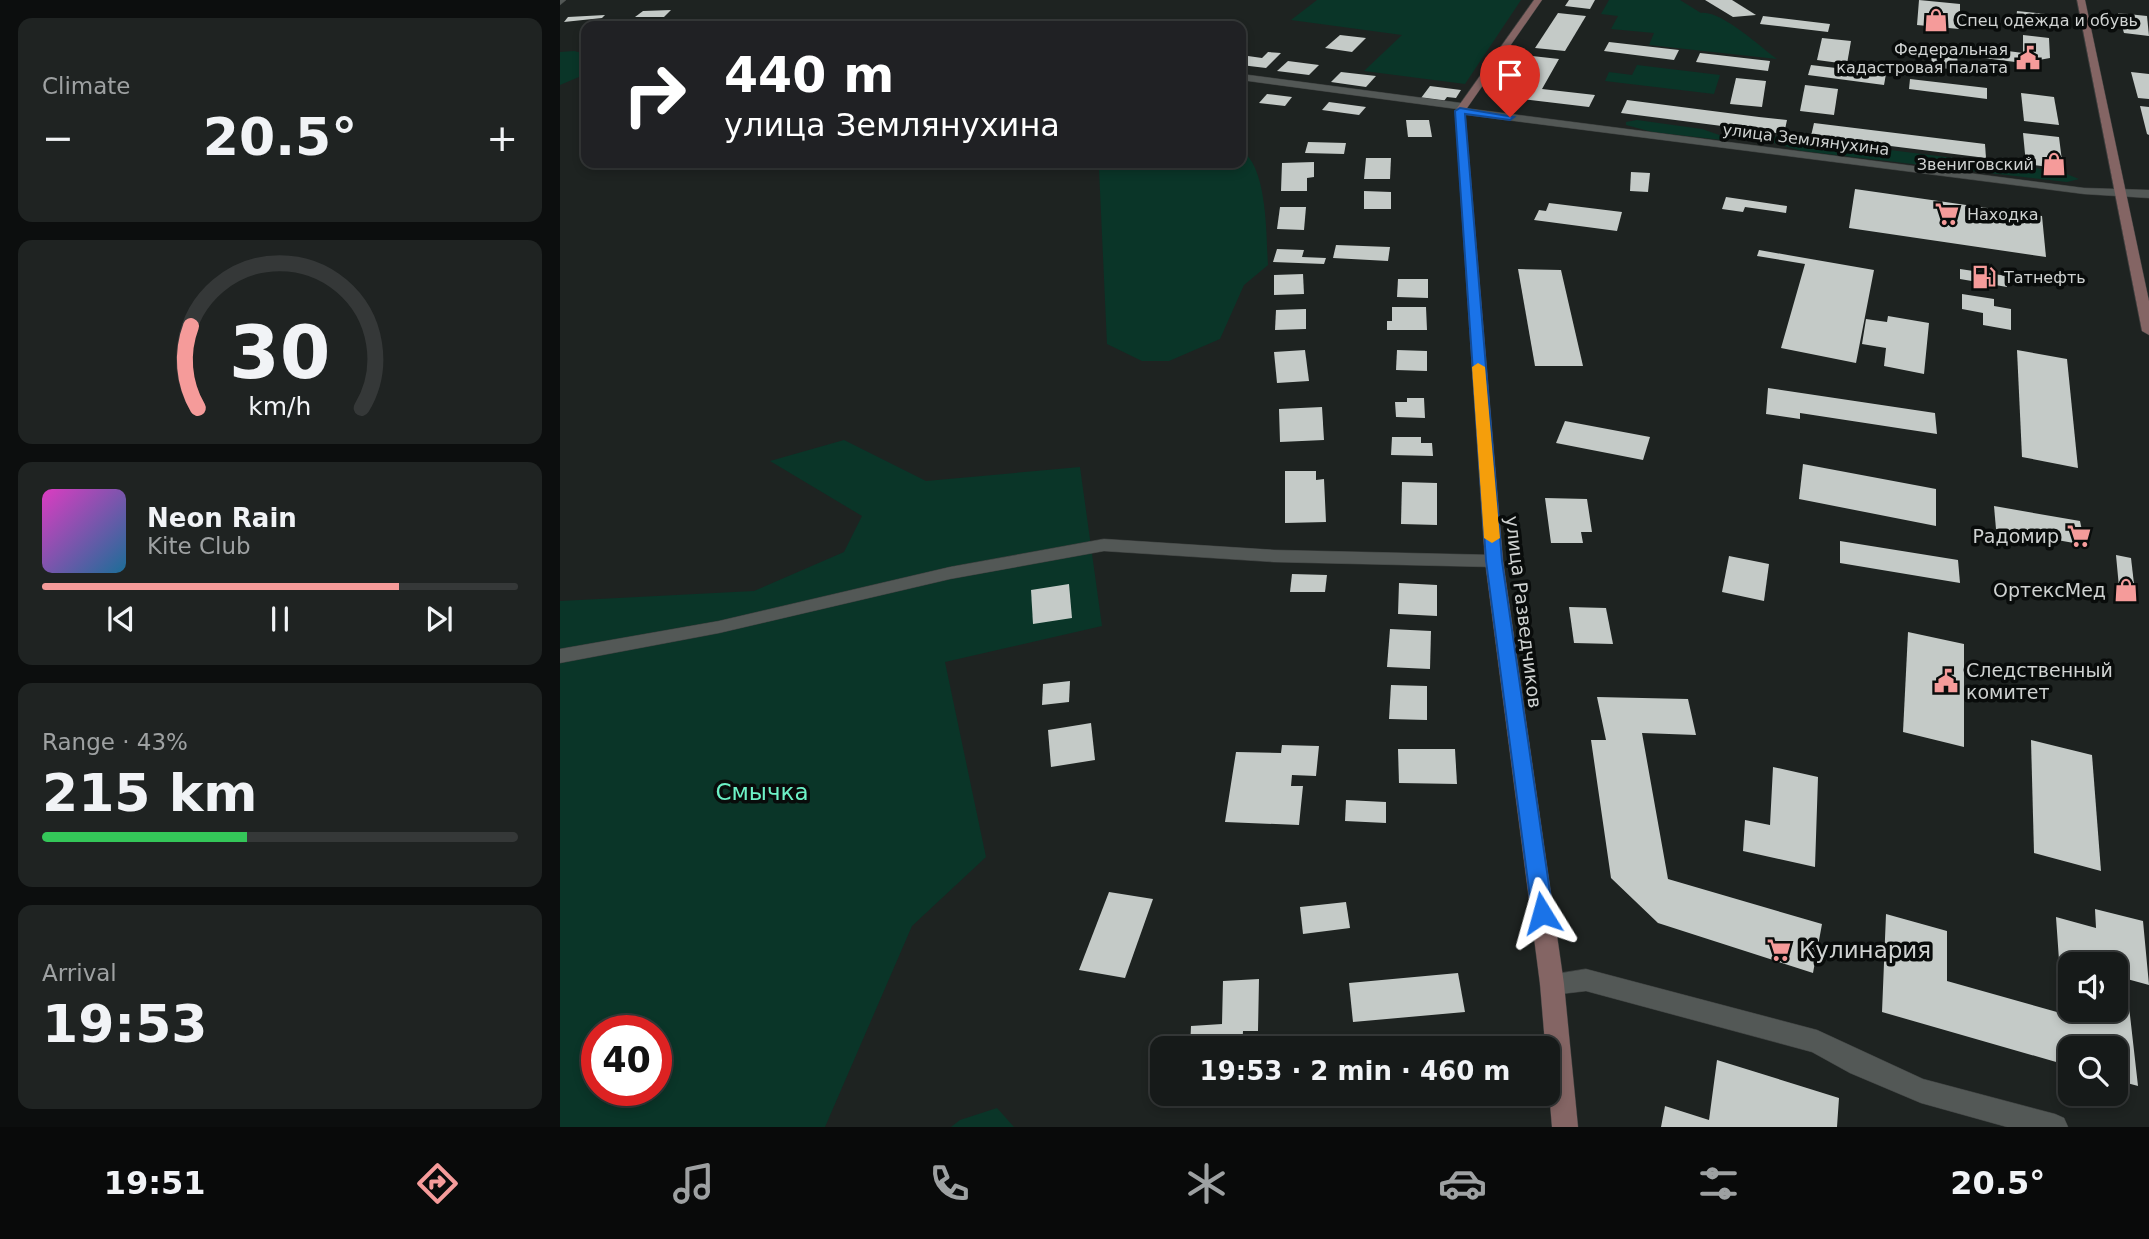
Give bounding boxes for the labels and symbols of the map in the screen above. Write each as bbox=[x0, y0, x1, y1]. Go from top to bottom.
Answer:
shop icon: Спец одежда и обувь bbox=[1922, 6, 1950, 34]
place label: Спец одежда и обувь bbox=[1956, 11, 2138, 30]
place label: Федеральная кадастровая палата bbox=[1836, 40, 2008, 77]
public building icon: Федеральная кадастровая палата bbox=[2014, 44, 2042, 72]
pin bbox=[1480, 45, 1540, 117]
street label: улица Землянухина bbox=[1721, 120, 1890, 159]
shop icon: Звениговский bbox=[2040, 150, 2068, 178]
place label: Звениговский bbox=[1917, 155, 2034, 174]
supermarket icon: Находка bbox=[1933, 200, 1961, 228]
place label: Находка bbox=[1967, 205, 2039, 224]
fuel station icon: Татнефть bbox=[1970, 263, 1998, 291]
place label: Татнефть bbox=[2003, 268, 2086, 287]
street label: улица Разведчиков bbox=[1501, 515, 1547, 709]
supermarket icon: Радомир bbox=[2065, 522, 2093, 550]
place label: Радомир bbox=[1972, 525, 2059, 547]
shop icon: ОртексМед bbox=[2112, 576, 2140, 604]
place label: ОртексМед bbox=[1993, 579, 2106, 601]
place label: Следственный комитет bbox=[1966, 659, 2113, 703]
public building icon: Следственный комитет bbox=[1932, 667, 1960, 695]
park label: Смычка bbox=[715, 779, 809, 805]
position arrow bbox=[1505, 876, 1579, 950]
supermarket icon: Кулинария bbox=[1765, 936, 1793, 964]
place label: Кулинария bbox=[1799, 937, 1931, 963]
speed limit sign: 40 bbox=[581, 1015, 672, 1106]

